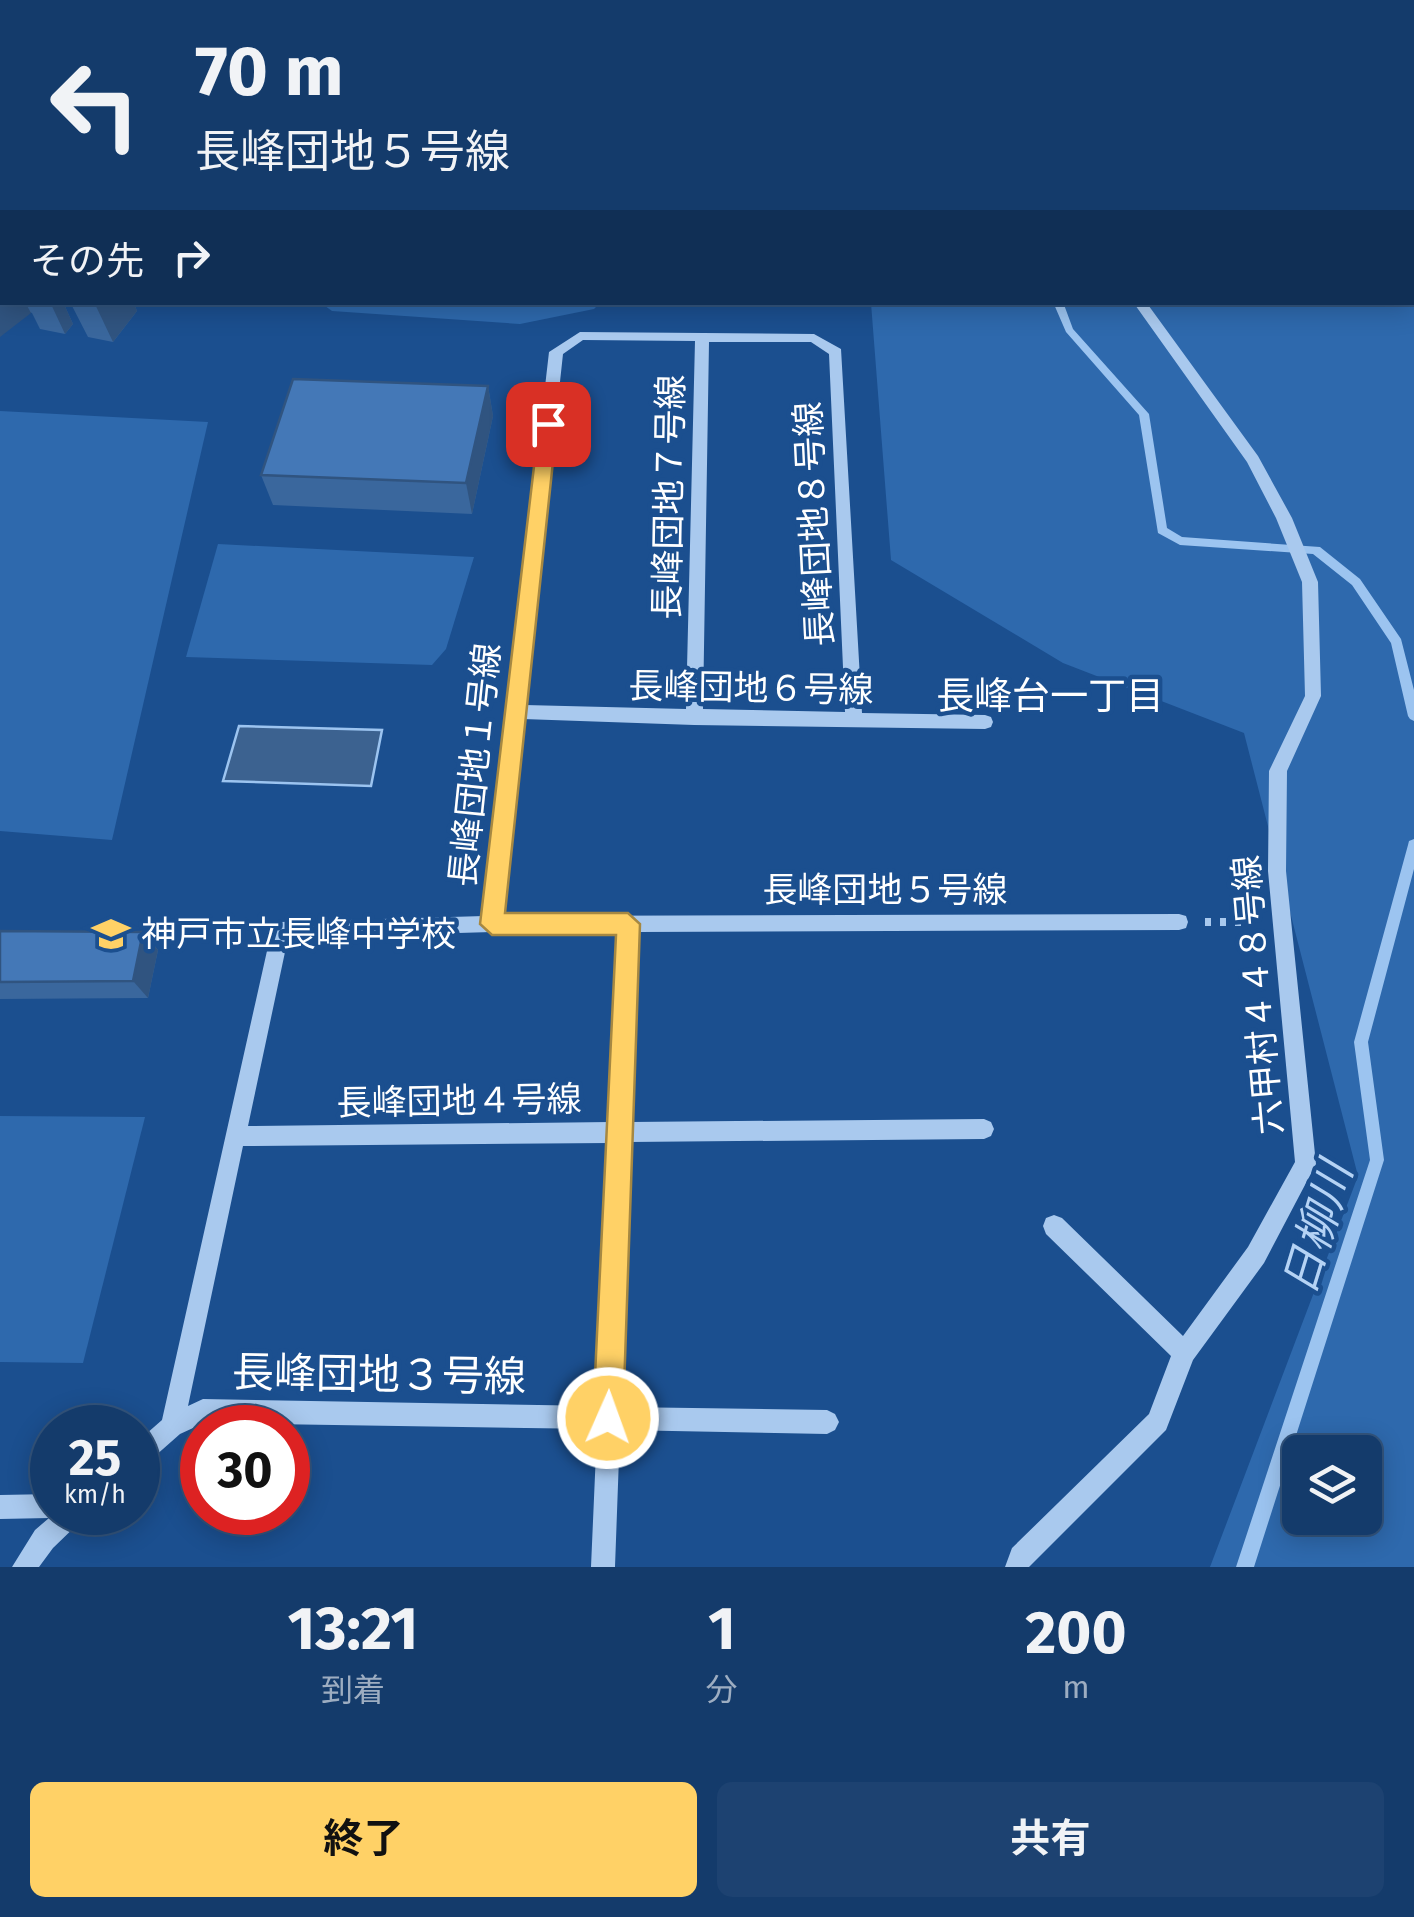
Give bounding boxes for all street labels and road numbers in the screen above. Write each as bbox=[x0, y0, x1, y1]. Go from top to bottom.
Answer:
street label: 長峰団地７号線 bbox=[646, 374, 692, 620]
street label: 長峰団地８号線 bbox=[787, 401, 841, 647]
street label: 長峰団地１号線 bbox=[441, 641, 509, 889]
street label: 長峰団地６号線 bbox=[628, 665, 874, 711]
street label: 六甲村４４８号線 bbox=[1225, 854, 1291, 1136]
street label: 長峰団地５号線 bbox=[762, 869, 1008, 911]
street label: 長峰団地４号線 bbox=[336, 1078, 582, 1124]
street label: 長峰団地３号線 bbox=[232, 1347, 526, 1403]

